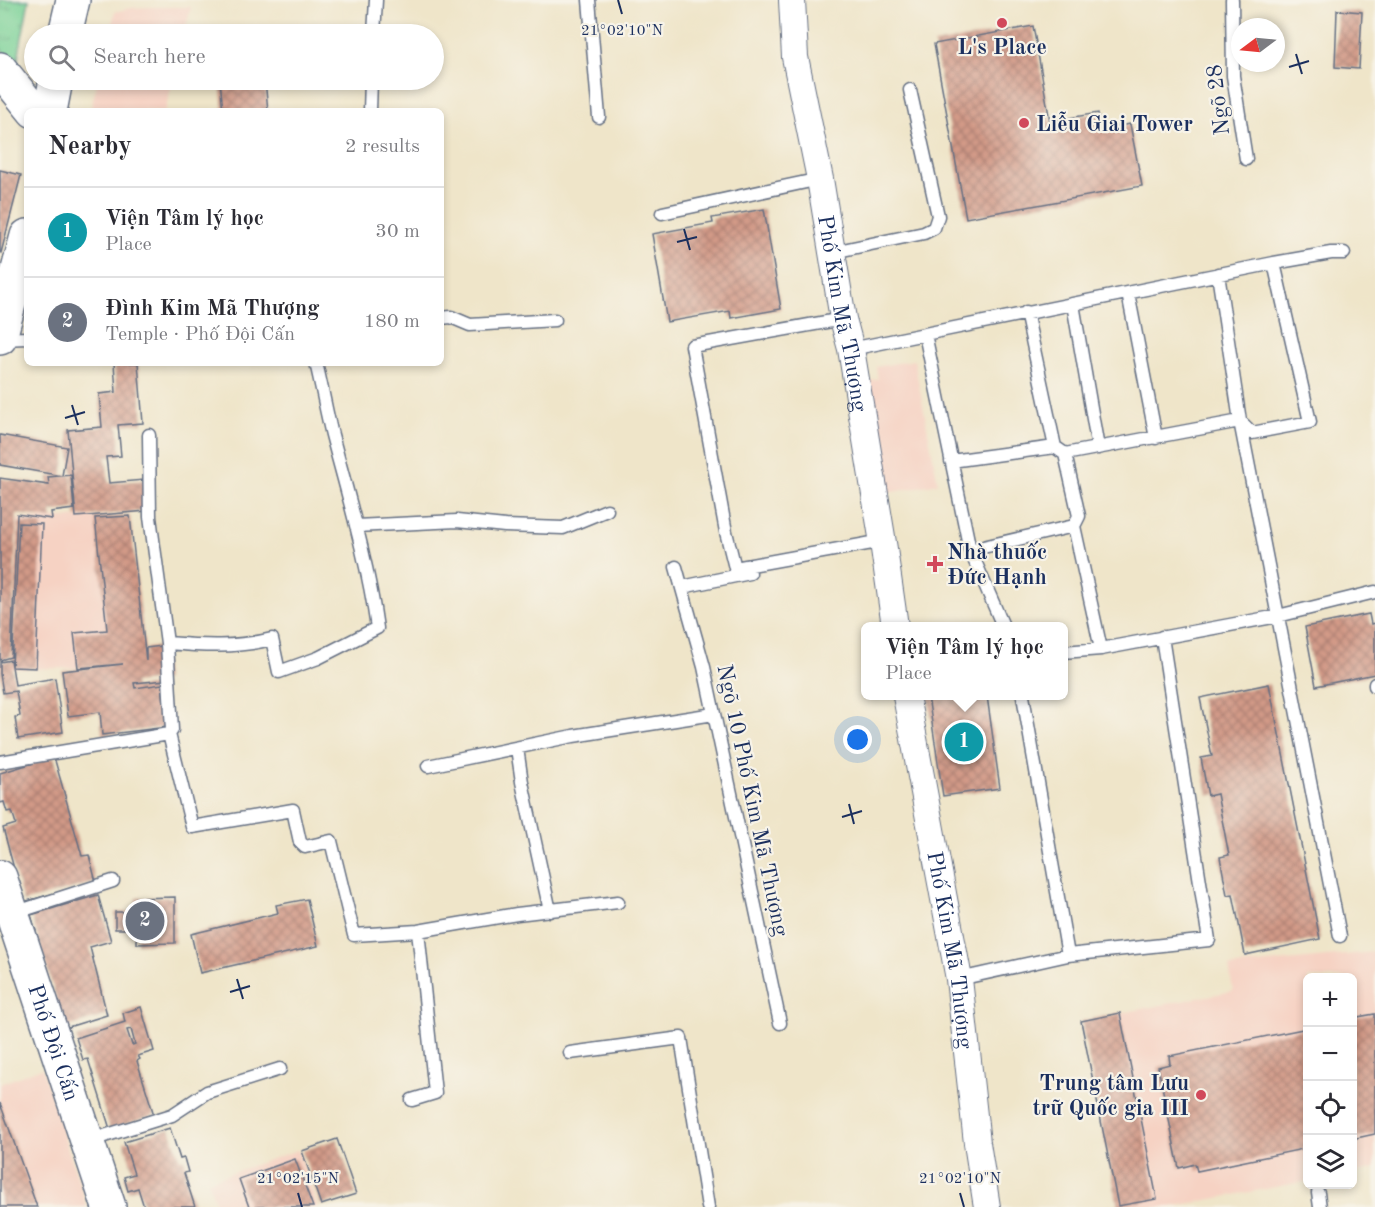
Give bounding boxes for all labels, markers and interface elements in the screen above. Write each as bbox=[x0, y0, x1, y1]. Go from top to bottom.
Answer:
marker: L's Place bbox=[995, 16, 1009, 30]
north arrow bbox=[1231, 18, 1285, 72]
search box bbox=[24, 24, 444, 90]
text: 21°02'10"N bbox=[581, 24, 663, 39]
place label: L's Place bbox=[957, 37, 1047, 59]
icon: search bbox=[45, 41, 78, 74]
text: Search here bbox=[93, 46, 206, 68]
street label: Ngõ 28 bbox=[1204, 63, 1234, 137]
place label: Liễu Giai Tower bbox=[1036, 111, 1193, 136]
marker: Liễu Giai Tower bbox=[1017, 116, 1031, 130]
text: Nearby bbox=[48, 134, 132, 160]
text: 2 results bbox=[345, 137, 420, 157]
text: Viện Tâm lý học bbox=[105, 208, 264, 230]
street label: Phố Kim Mã Thượng bbox=[813, 213, 870, 414]
text: 1 bbox=[62, 222, 73, 242]
text: 30 m bbox=[375, 222, 420, 242]
text: Place bbox=[105, 235, 152, 255]
text: Đình Kim Mã Thượng bbox=[105, 298, 319, 320]
text: 2 bbox=[62, 312, 73, 332]
text: 180 m bbox=[364, 312, 420, 332]
text: Temple · Phố Đội Cấn bbox=[105, 325, 295, 345]
place label: Nhà thuốc Đức Hạnh bbox=[947, 540, 1047, 589]
marker: Nhà thuốc Đức Hạnh bbox=[928, 557, 942, 571]
popup bbox=[861, 622, 1068, 700]
text: Viện Tâm lý học bbox=[885, 637, 1044, 659]
street label: Ngõ 10 Phố Kim Mã Thượng bbox=[712, 662, 792, 938]
text: Place bbox=[885, 664, 932, 684]
pin: 1 bbox=[944, 720, 984, 764]
your location bbox=[843, 725, 872, 754]
street label: Phố Kim Mã Thượng bbox=[922, 850, 976, 1050]
pin: 2 bbox=[126, 898, 164, 944]
map controls bbox=[1303, 973, 1357, 1189]
button: + bbox=[1303, 973, 1357, 1027]
street label: Phố Đội Cấn bbox=[23, 982, 82, 1104]
button: − bbox=[1303, 1027, 1357, 1081]
place label: Trung tâm Lưu trữ Quốc gia III bbox=[1033, 1073, 1189, 1120]
button: locate bbox=[1303, 1081, 1357, 1135]
marker: Trung tâm Lưu trữ Quốc gia III bbox=[1194, 1088, 1208, 1102]
button: layers bbox=[1303, 1135, 1357, 1189]
text: 21°02'15"N bbox=[257, 1172, 339, 1187]
text: 21°02'10"N bbox=[919, 1172, 1001, 1187]

